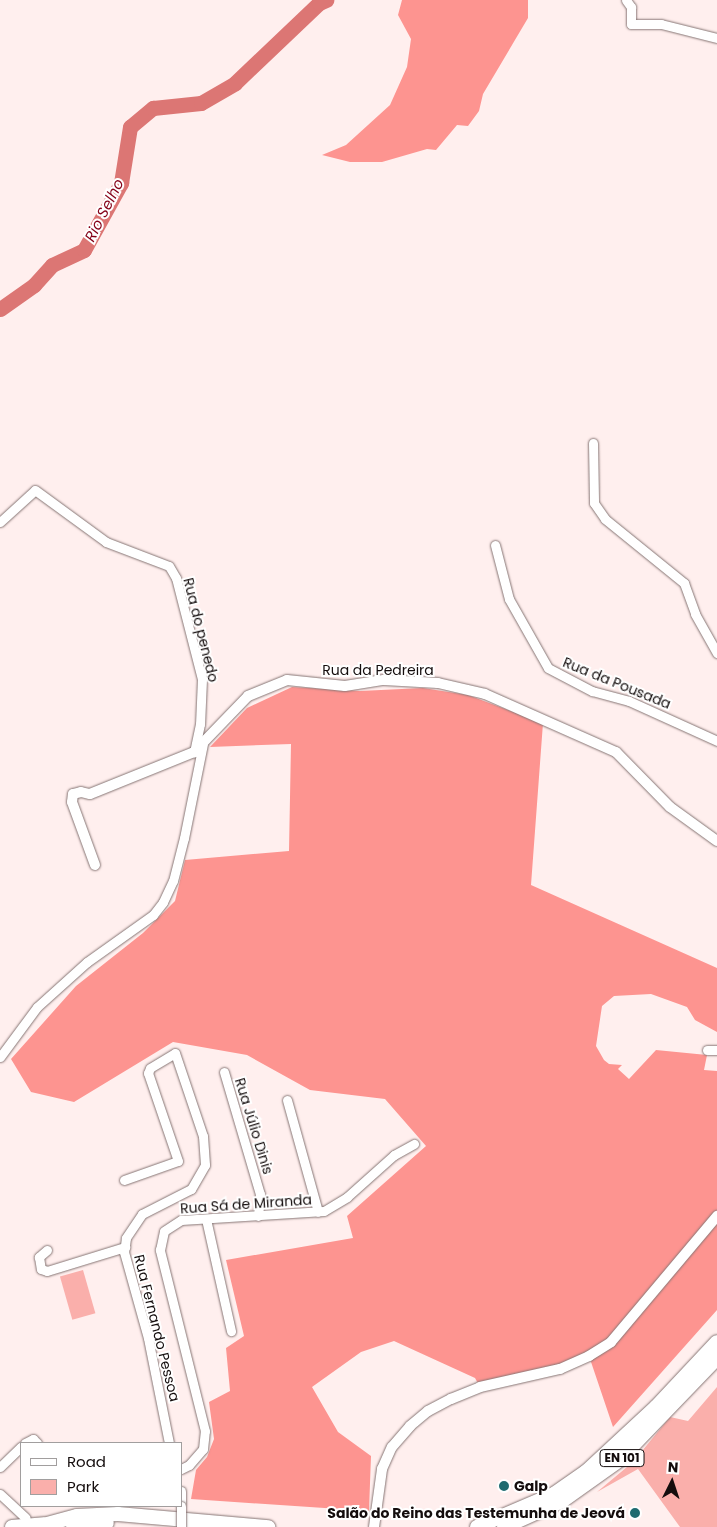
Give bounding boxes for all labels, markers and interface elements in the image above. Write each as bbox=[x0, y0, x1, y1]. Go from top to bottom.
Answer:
water label: Rio Selho bbox=[81, 176, 127, 244]
street label: Rua do penedo bbox=[180, 576, 222, 684]
street label: Rua da Pousada bbox=[561, 654, 673, 712]
street label: Rua da Pedreira bbox=[322, 662, 434, 678]
street label: Rua Júlio Dinis bbox=[231, 1076, 277, 1176]
street label: Rua Sá de Miranda bbox=[180, 1191, 312, 1217]
street label: Rua Fernando Pessoa bbox=[131, 1253, 183, 1403]
legend bbox=[20, 1442, 182, 1507]
road number: EN 101 bbox=[600, 1449, 644, 1468]
text: Road bbox=[67, 1451, 106, 1472]
north arrow bbox=[647, 1457, 697, 1507]
text: N bbox=[667, 1457, 679, 1477]
text: Park bbox=[67, 1476, 99, 1497]
place label: Galp bbox=[514, 1478, 548, 1494]
marker: Galp bbox=[498, 1480, 510, 1492]
place label: Salão do Reino das Testemunha de Jeová bbox=[327, 1505, 625, 1521]
marker: Salão do Reino das Testemunha de Jeová bbox=[629, 1507, 641, 1519]

